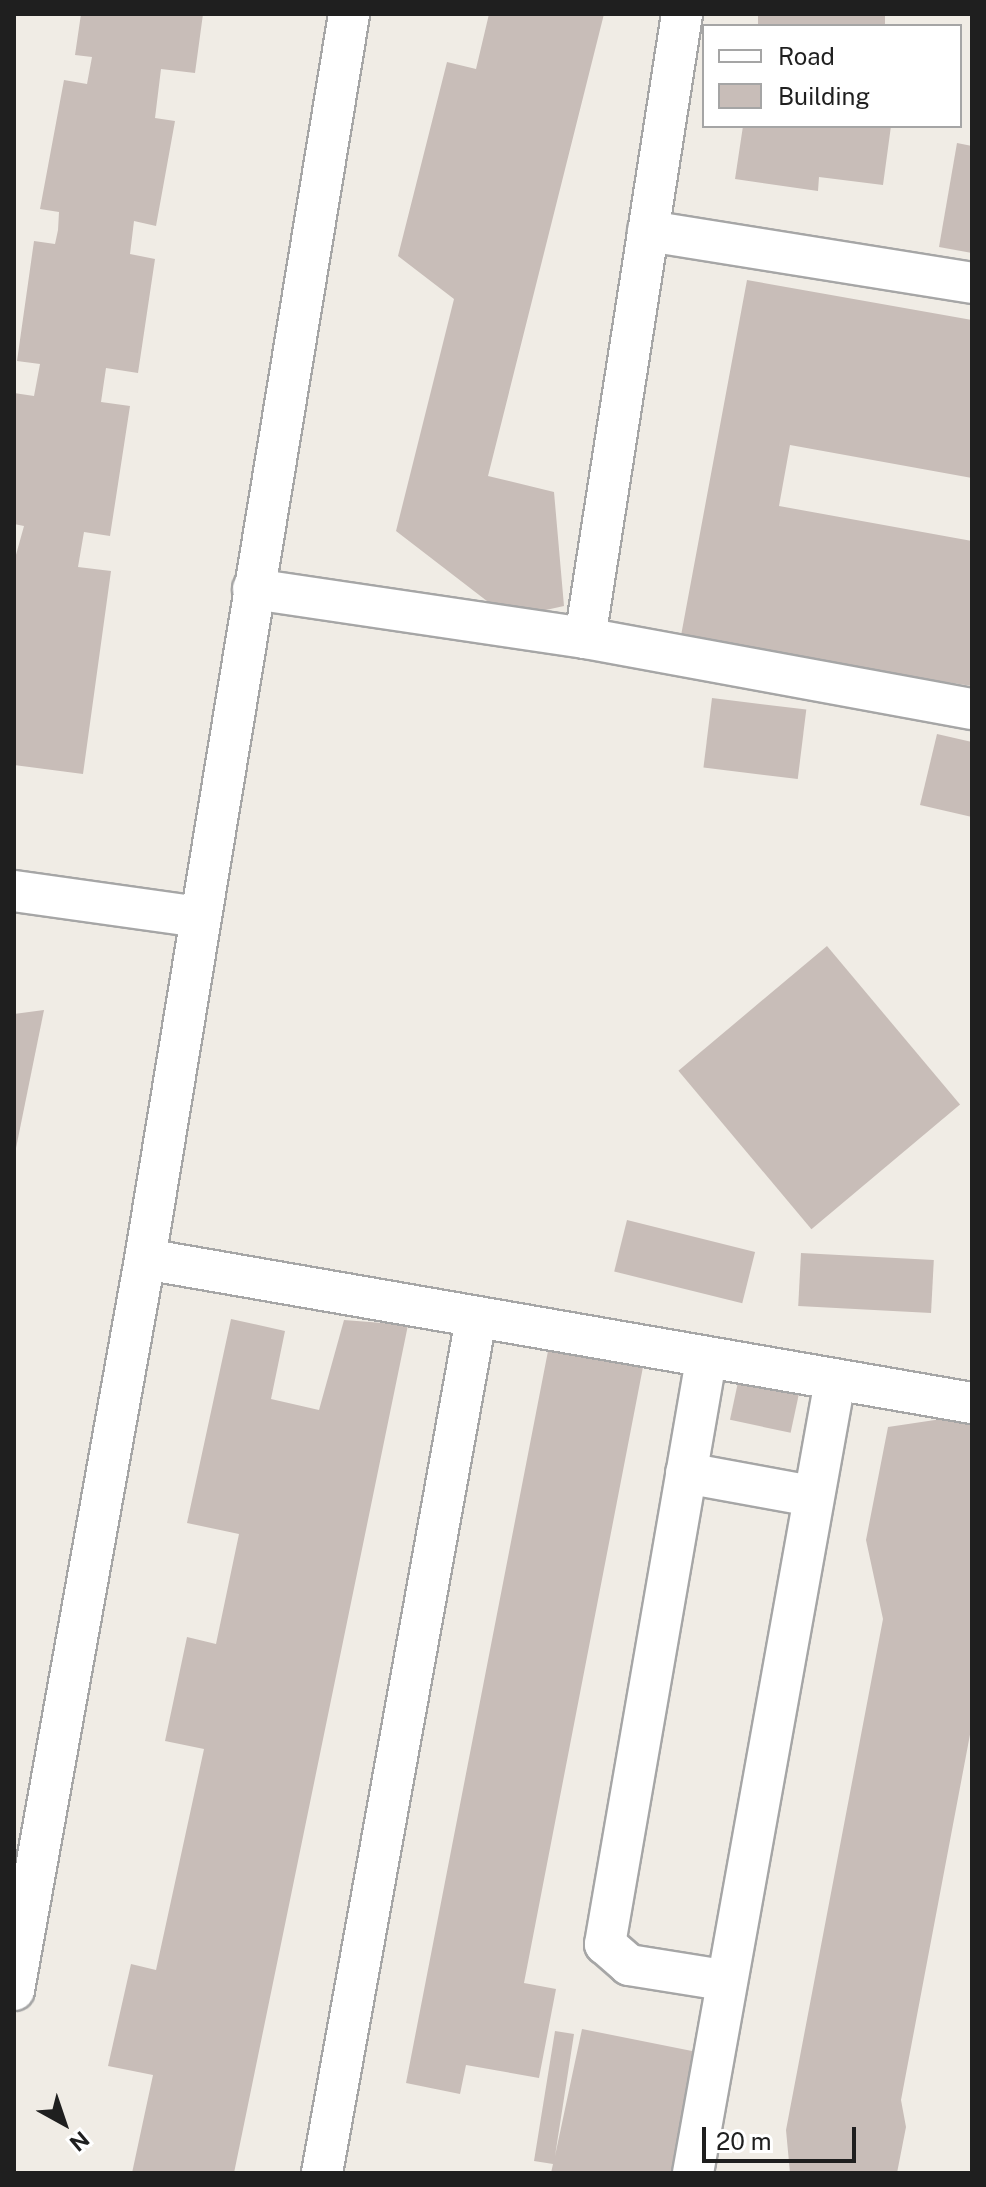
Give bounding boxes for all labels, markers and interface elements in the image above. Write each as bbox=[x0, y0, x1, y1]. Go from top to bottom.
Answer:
legend bbox=[702, 24, 962, 128]
text: Road bbox=[778, 42, 835, 70]
text: Building bbox=[778, 82, 870, 110]
north arrow bbox=[24, 2083, 104, 2163]
scale bar bbox=[706, 2111, 860, 2161]
text: N bbox=[64, 2126, 94, 2157]
text: 20 m bbox=[716, 2127, 772, 2155]

